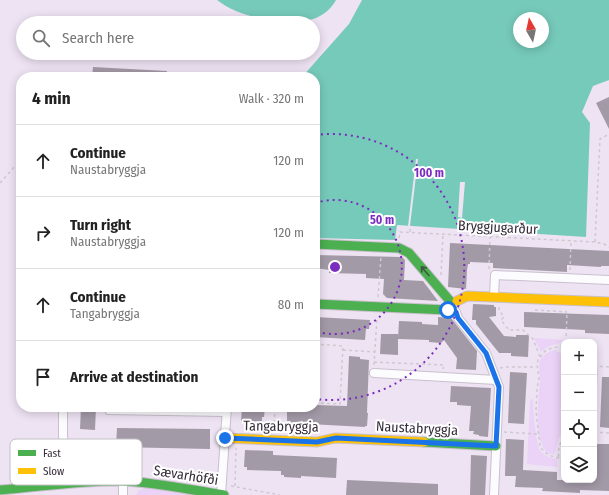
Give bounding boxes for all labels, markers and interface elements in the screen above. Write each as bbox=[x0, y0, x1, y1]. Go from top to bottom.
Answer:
north arrow bbox=[513, 12, 549, 48]
search box bbox=[16, 16, 320, 60]
icon: search bbox=[30, 27, 52, 49]
text: Search here bbox=[62, 29, 134, 47]
text: 4 min bbox=[32, 88, 71, 109]
text: Walk · 320 m bbox=[239, 91, 304, 106]
text: Continue bbox=[70, 144, 126, 162]
icon: ahead bbox=[32, 150, 54, 172]
text: 120 m bbox=[273, 153, 304, 168]
text: Naustabryggja bbox=[70, 162, 146, 177]
text: 100 m bbox=[414, 166, 444, 180]
text: 50 m bbox=[370, 213, 394, 227]
text: Turn right bbox=[70, 216, 131, 234]
street label: Bryggjugarður bbox=[458, 217, 538, 238]
icon: right bbox=[32, 222, 54, 244]
text: 120 m bbox=[273, 225, 304, 240]
text: Naustabryggja bbox=[70, 234, 146, 249]
centre of rings bbox=[328, 260, 342, 274]
one-way arrow bbox=[420, 266, 429, 276]
text: Continue bbox=[70, 288, 126, 306]
icon: ahead bbox=[32, 294, 54, 316]
text: 80 m bbox=[278, 297, 304, 312]
route start bbox=[439, 301, 457, 319]
text: Tangabryggja bbox=[70, 306, 140, 321]
map controls bbox=[561, 339, 597, 483]
button: + bbox=[561, 339, 597, 375]
icon: arrive bbox=[32, 366, 54, 388]
text: Arrive at destination bbox=[70, 368, 198, 386]
button: − bbox=[561, 375, 597, 411]
button: locate bbox=[561, 411, 597, 447]
street label: Tangabryggja bbox=[243, 417, 319, 436]
street label: Naustabryggja bbox=[376, 418, 459, 439]
route end bbox=[216, 429, 234, 447]
legend bbox=[10, 439, 142, 485]
text: Fast bbox=[43, 447, 61, 460]
button: layers bbox=[561, 447, 597, 483]
street label: Sævarhöfði bbox=[152, 462, 219, 489]
text: Slow bbox=[43, 465, 64, 478]

